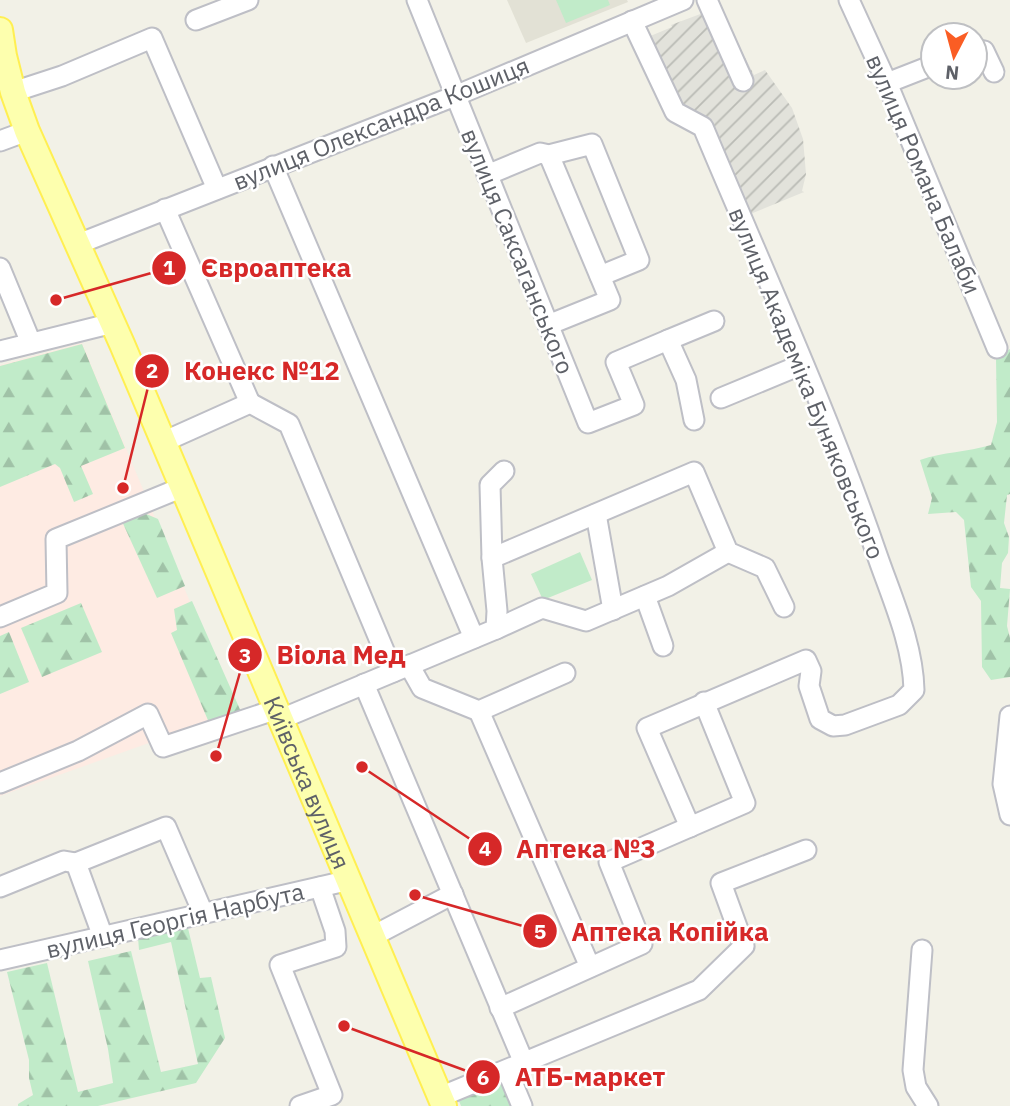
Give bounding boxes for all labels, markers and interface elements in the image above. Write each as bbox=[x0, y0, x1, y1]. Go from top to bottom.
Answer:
north arrow bbox=[919, 21, 989, 91]
street label: вулиця Олександра Кошиця bbox=[228, 49, 534, 197]
street label: вулиця Романа Балаби bbox=[859, 49, 989, 299]
text: N bbox=[944, 60, 960, 86]
street label: вулиця Саксаганського bbox=[454, 124, 582, 378]
street label: вулиця Академіка Буняковського bbox=[722, 202, 892, 564]
callout: Євроаптека bbox=[151, 244, 365, 291]
text: Євроаптека bbox=[201, 250, 351, 284]
text: 1 bbox=[163, 253, 176, 281]
callout: Конекс №12 bbox=[135, 347, 354, 394]
text: Конекс №12 bbox=[184, 353, 340, 387]
text: 2 bbox=[146, 356, 158, 384]
callout: Віола Мед bbox=[228, 632, 420, 679]
text: Віола Мед bbox=[276, 637, 406, 671]
text: 3 bbox=[239, 641, 251, 669]
street label: Київська вулиця bbox=[257, 691, 358, 874]
callout: Аптека №3 bbox=[468, 825, 670, 872]
text: Аптека №3 bbox=[516, 831, 656, 865]
text: 4 bbox=[479, 834, 491, 862]
street label: вулиця Георгія Нарбута bbox=[43, 875, 307, 965]
callout: Аптека Копійка bbox=[523, 908, 783, 955]
text: Аптека Копійка bbox=[571, 914, 769, 948]
text: 5 bbox=[534, 917, 546, 945]
callout: АТБ-маркет bbox=[466, 1054, 680, 1101]
text: АТБ-маркет bbox=[515, 1059, 666, 1093]
text: 6 bbox=[477, 1063, 489, 1091]

